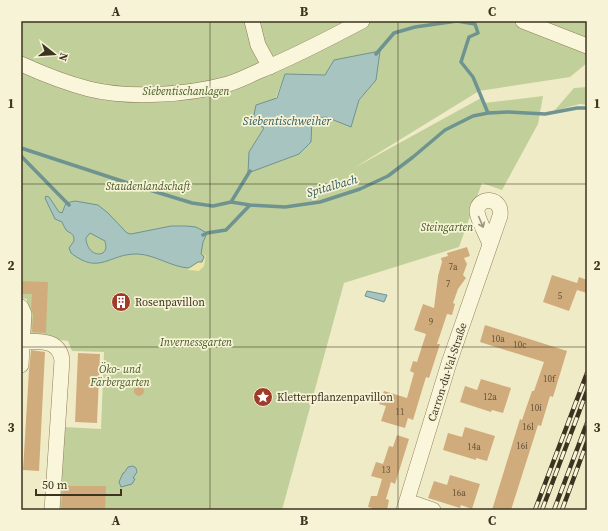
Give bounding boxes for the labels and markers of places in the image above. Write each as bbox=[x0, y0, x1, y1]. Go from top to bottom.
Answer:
building icon: Rosenpavillon bbox=[110, 291, 132, 313]
place label: Rosenpavillon bbox=[135, 295, 205, 310]
place icon: Kletterpflanzenpavillon bbox=[252, 386, 274, 408]
place label: Kletterpflanzenpavillon bbox=[277, 390, 393, 405]

